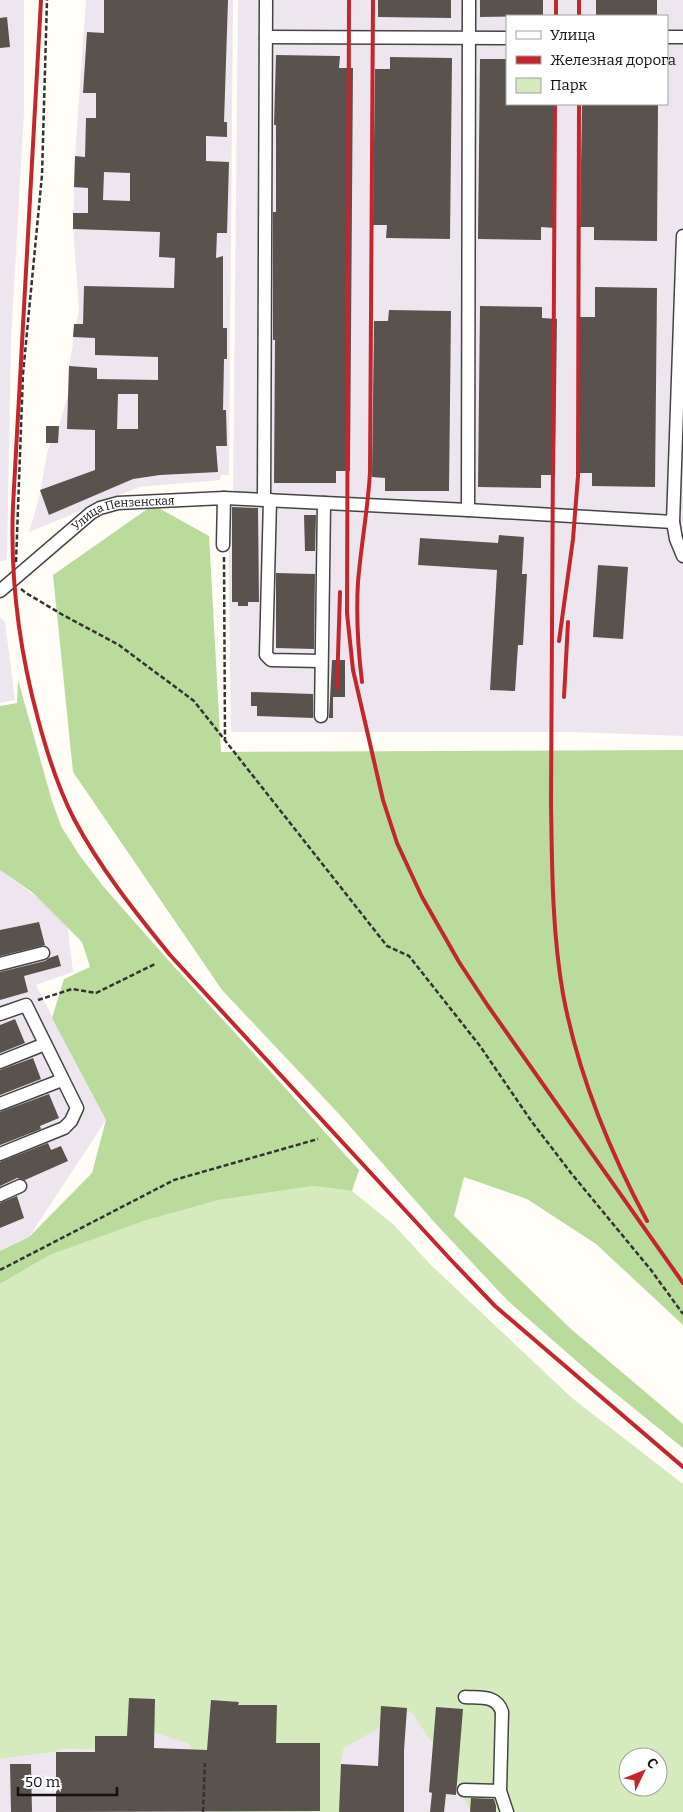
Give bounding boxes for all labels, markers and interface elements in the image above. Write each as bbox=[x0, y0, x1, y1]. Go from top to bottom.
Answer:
legend bbox=[506, 15, 668, 105]
text: Улица bbox=[550, 26, 596, 44]
text: Железная дорога bbox=[550, 51, 676, 69]
text: Парк bbox=[550, 76, 588, 94]
street label: Улица Пензенская bbox=[69, 493, 175, 533]
north arrow bbox=[618, 1747, 668, 1797]
text: С bbox=[643, 1754, 661, 1773]
scale bar bbox=[18, 1764, 116, 1796]
text: 50 m bbox=[25, 1773, 61, 1791]

